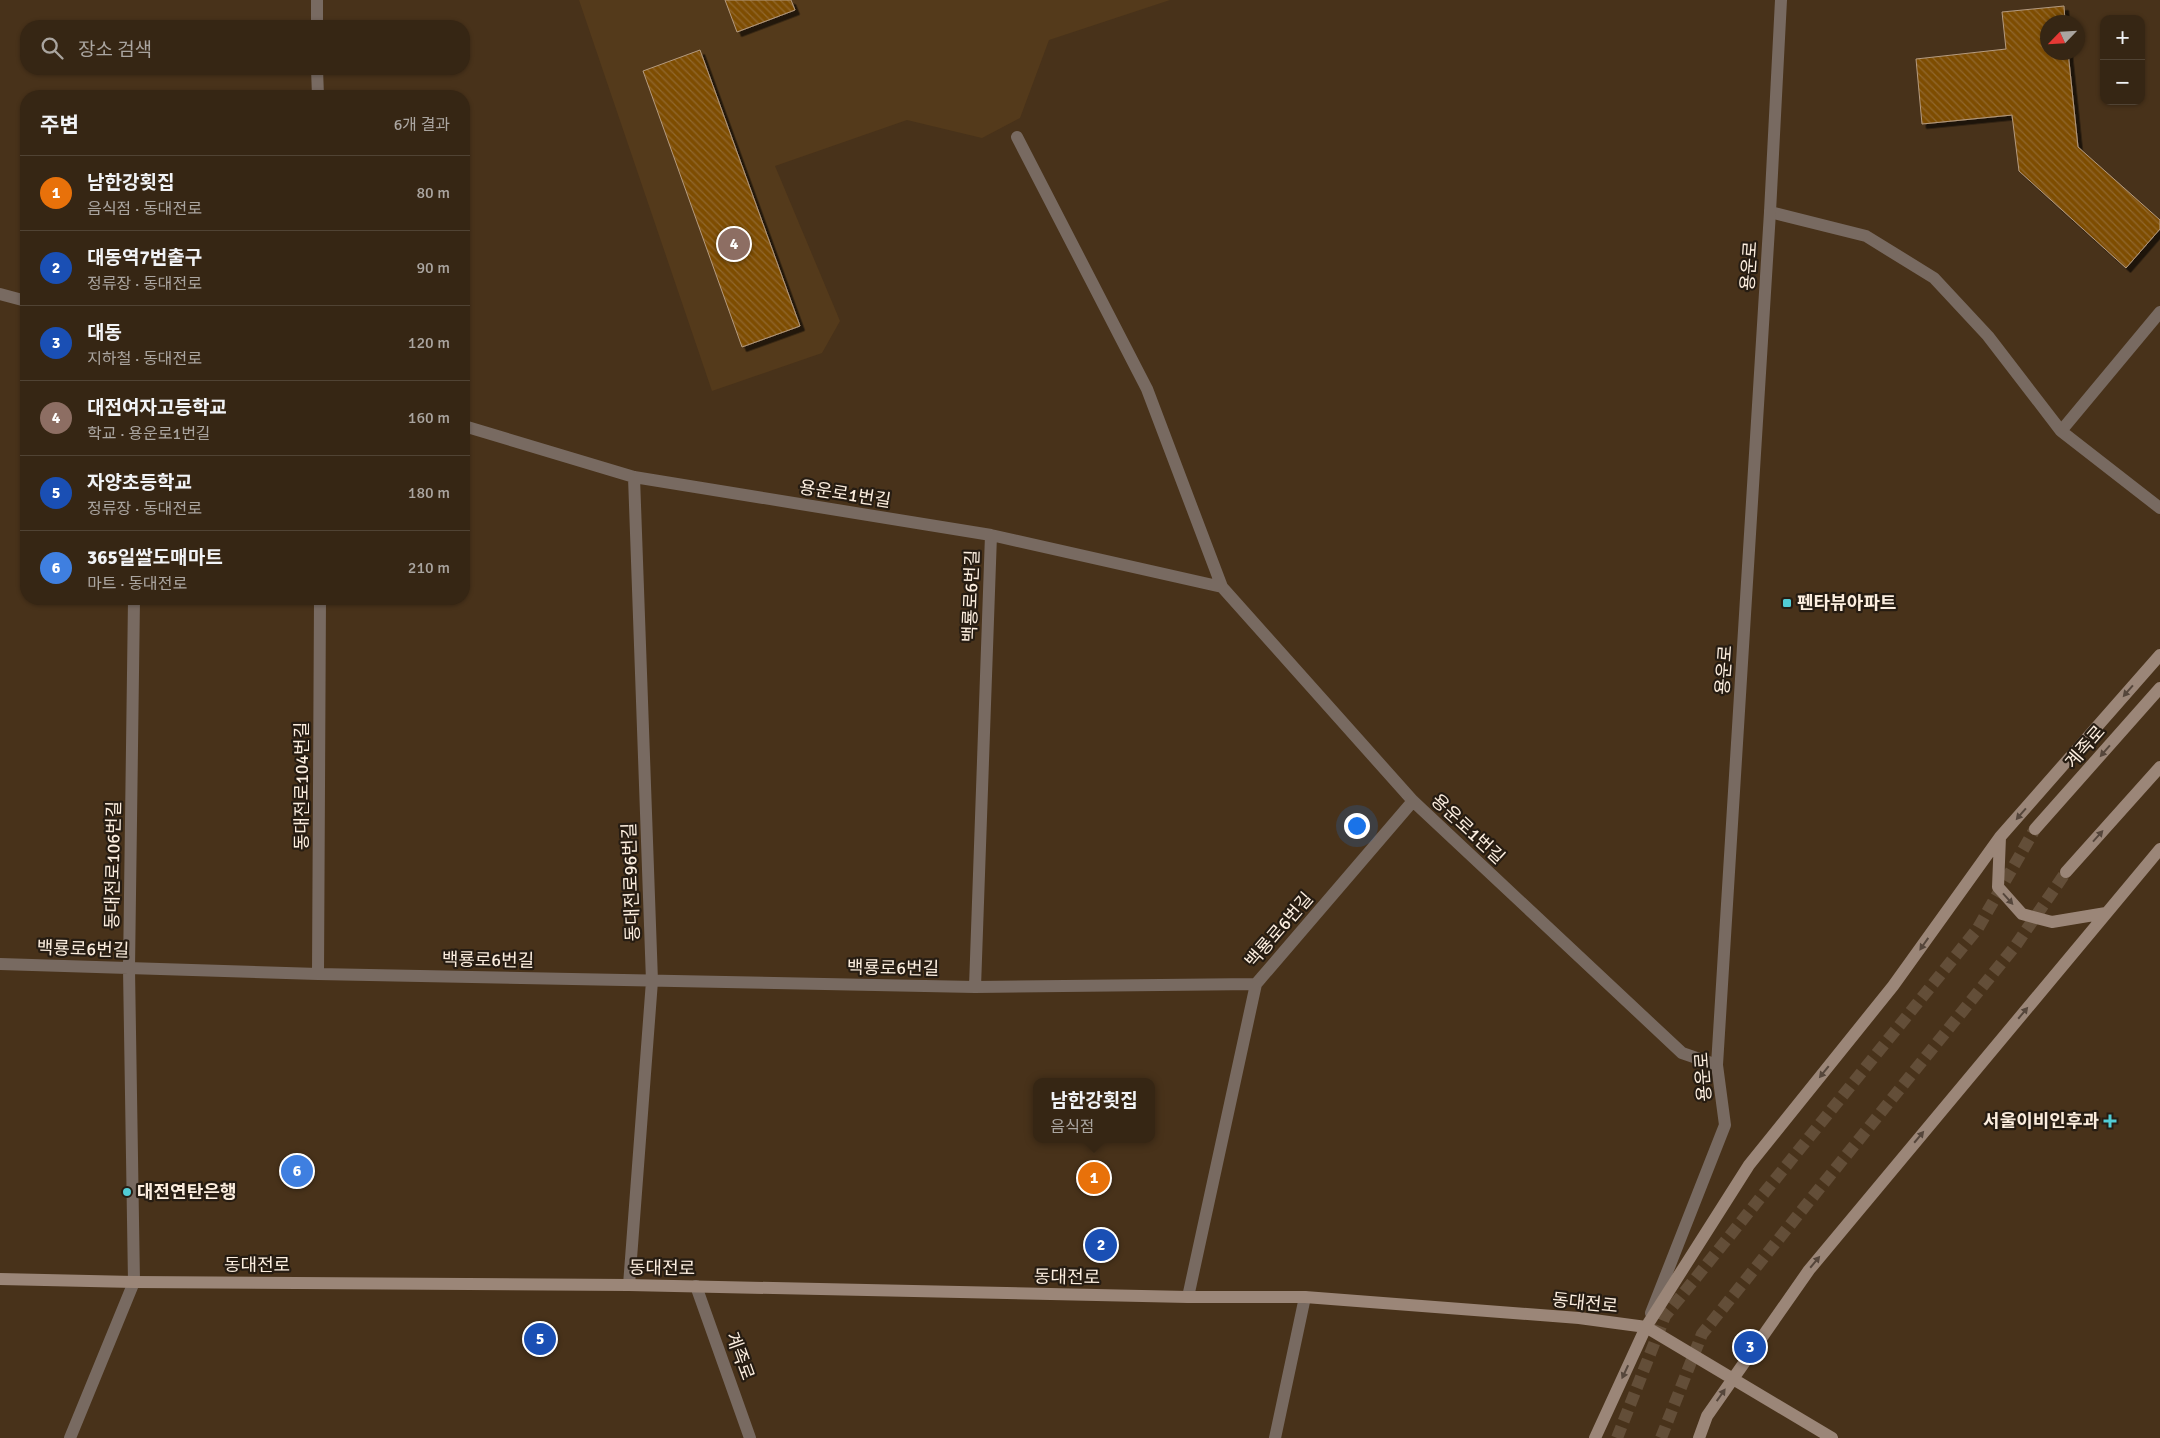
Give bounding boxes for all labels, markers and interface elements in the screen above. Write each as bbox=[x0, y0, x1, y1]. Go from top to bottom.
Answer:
north arrow bbox=[2040, 15, 2085, 60]
map controls bbox=[2100, 15, 2145, 105]
button: + bbox=[2100, 15, 2145, 60]
search box bbox=[20, 20, 470, 75]
icon: search bbox=[38, 34, 66, 62]
text: 장소 검색 bbox=[78, 38, 152, 62]
button: − bbox=[2100, 60, 2145, 105]
text: 주변 bbox=[40, 112, 79, 138]
text: 6개 결과 bbox=[394, 115, 450, 135]
text: 남한강횟집 bbox=[87, 171, 174, 195]
text: 1 bbox=[52, 183, 60, 203]
text: 80 m bbox=[416, 183, 450, 203]
text: 음식점 · 동대전로 bbox=[87, 199, 202, 219]
pin: 4 bbox=[718, 225, 750, 263]
street label: 용운로 bbox=[1736, 240, 1762, 292]
text: 대동역7번출구 bbox=[87, 246, 202, 270]
text: 2 bbox=[52, 258, 60, 278]
text: 90 m bbox=[416, 258, 450, 278]
text: 정류장 · 동대전로 bbox=[87, 274, 202, 294]
text: 대동 bbox=[87, 321, 122, 345]
text: 3 bbox=[52, 333, 60, 353]
text: 120 m bbox=[408, 333, 450, 353]
text: 지하철 · 동대전로 bbox=[87, 349, 202, 369]
text: 대전여자고등학교 bbox=[87, 396, 227, 420]
text: 4 bbox=[52, 408, 60, 428]
text: 160 m bbox=[408, 408, 450, 428]
text: 학교 · 용운로1번길 bbox=[87, 424, 211, 444]
text: 자양초등학교 bbox=[87, 471, 192, 495]
street label: 용운로1번길 bbox=[798, 476, 892, 512]
text: 5 bbox=[52, 483, 60, 503]
text: 180 m bbox=[408, 483, 450, 503]
text: 정류장 · 동대전로 bbox=[87, 499, 202, 519]
text: 365일쌀도매마트 bbox=[87, 546, 223, 570]
street label: 백룡로6번길 bbox=[958, 549, 984, 643]
text: 6 bbox=[52, 558, 60, 578]
text: 210 m bbox=[408, 558, 450, 578]
text: 마트 · 동대전로 bbox=[87, 574, 187, 594]
place label: 펜타뷰아파트 bbox=[1797, 592, 1896, 614]
marker: 펜타뷰아파트 bbox=[1781, 597, 1793, 609]
street label: 용운로 bbox=[1711, 644, 1737, 696]
one-way arrow bbox=[2122, 685, 2134, 697]
street label: 계족로 bbox=[2060, 721, 2110, 773]
street label: 동대전로104번길 bbox=[291, 722, 313, 850]
one-way arrow bbox=[2099, 744, 2110, 757]
street label: 용운로1번길 bbox=[1427, 789, 1509, 869]
street label: 동대전로106번길 bbox=[101, 801, 125, 929]
one-way arrow bbox=[2015, 807, 2026, 820]
your location bbox=[1344, 813, 1370, 839]
street label: 동대전로96번길 bbox=[618, 822, 644, 942]
one-way arrow bbox=[2092, 831, 2104, 843]
street label: 백룡로6번길 bbox=[1240, 888, 1318, 972]
one-way arrow bbox=[2003, 892, 2014, 905]
street label: 백룡로6번길 bbox=[36, 936, 130, 962]
one-way arrow bbox=[1919, 937, 1929, 951]
street label: 백룡로6번길 bbox=[442, 948, 534, 972]
street label: 백룡로6번길 bbox=[847, 956, 939, 980]
one-way arrow bbox=[2017, 1006, 2028, 1019]
street label: 용운로 bbox=[1690, 1051, 1716, 1103]
one-way arrow bbox=[1819, 1066, 1830, 1079]
popup bbox=[1033, 1078, 1155, 1143]
text: 남한강횟집 bbox=[1050, 1089, 1138, 1113]
place label: 서울이비인후과 bbox=[1983, 1110, 2099, 1132]
marker: 서울이비인후과 bbox=[2103, 1114, 2117, 1128]
text: 음식점 bbox=[1050, 1117, 1094, 1137]
one-way arrow bbox=[1913, 1131, 1924, 1144]
pin: 6 bbox=[281, 1152, 313, 1190]
pin: 1 bbox=[1078, 1159, 1110, 1197]
place label: 대전연탄은행 bbox=[137, 1181, 236, 1203]
marker: 대전연탄은행 bbox=[121, 1186, 133, 1198]
pin: 2 bbox=[1085, 1226, 1117, 1264]
street label: 동대전로 bbox=[224, 1254, 290, 1276]
street label: 동대전로 bbox=[629, 1256, 695, 1280]
one-way arrow bbox=[1809, 1256, 1820, 1269]
street label: 동대전로 bbox=[1034, 1265, 1100, 1289]
street label: 동대전로 bbox=[1551, 1289, 1619, 1317]
pin: 5 bbox=[524, 1320, 556, 1358]
pin: 3 bbox=[1734, 1328, 1766, 1366]
street label: 계족로 bbox=[721, 1329, 759, 1383]
one-way arrow bbox=[1621, 1365, 1629, 1379]
one-way arrow bbox=[1716, 1389, 1726, 1402]

